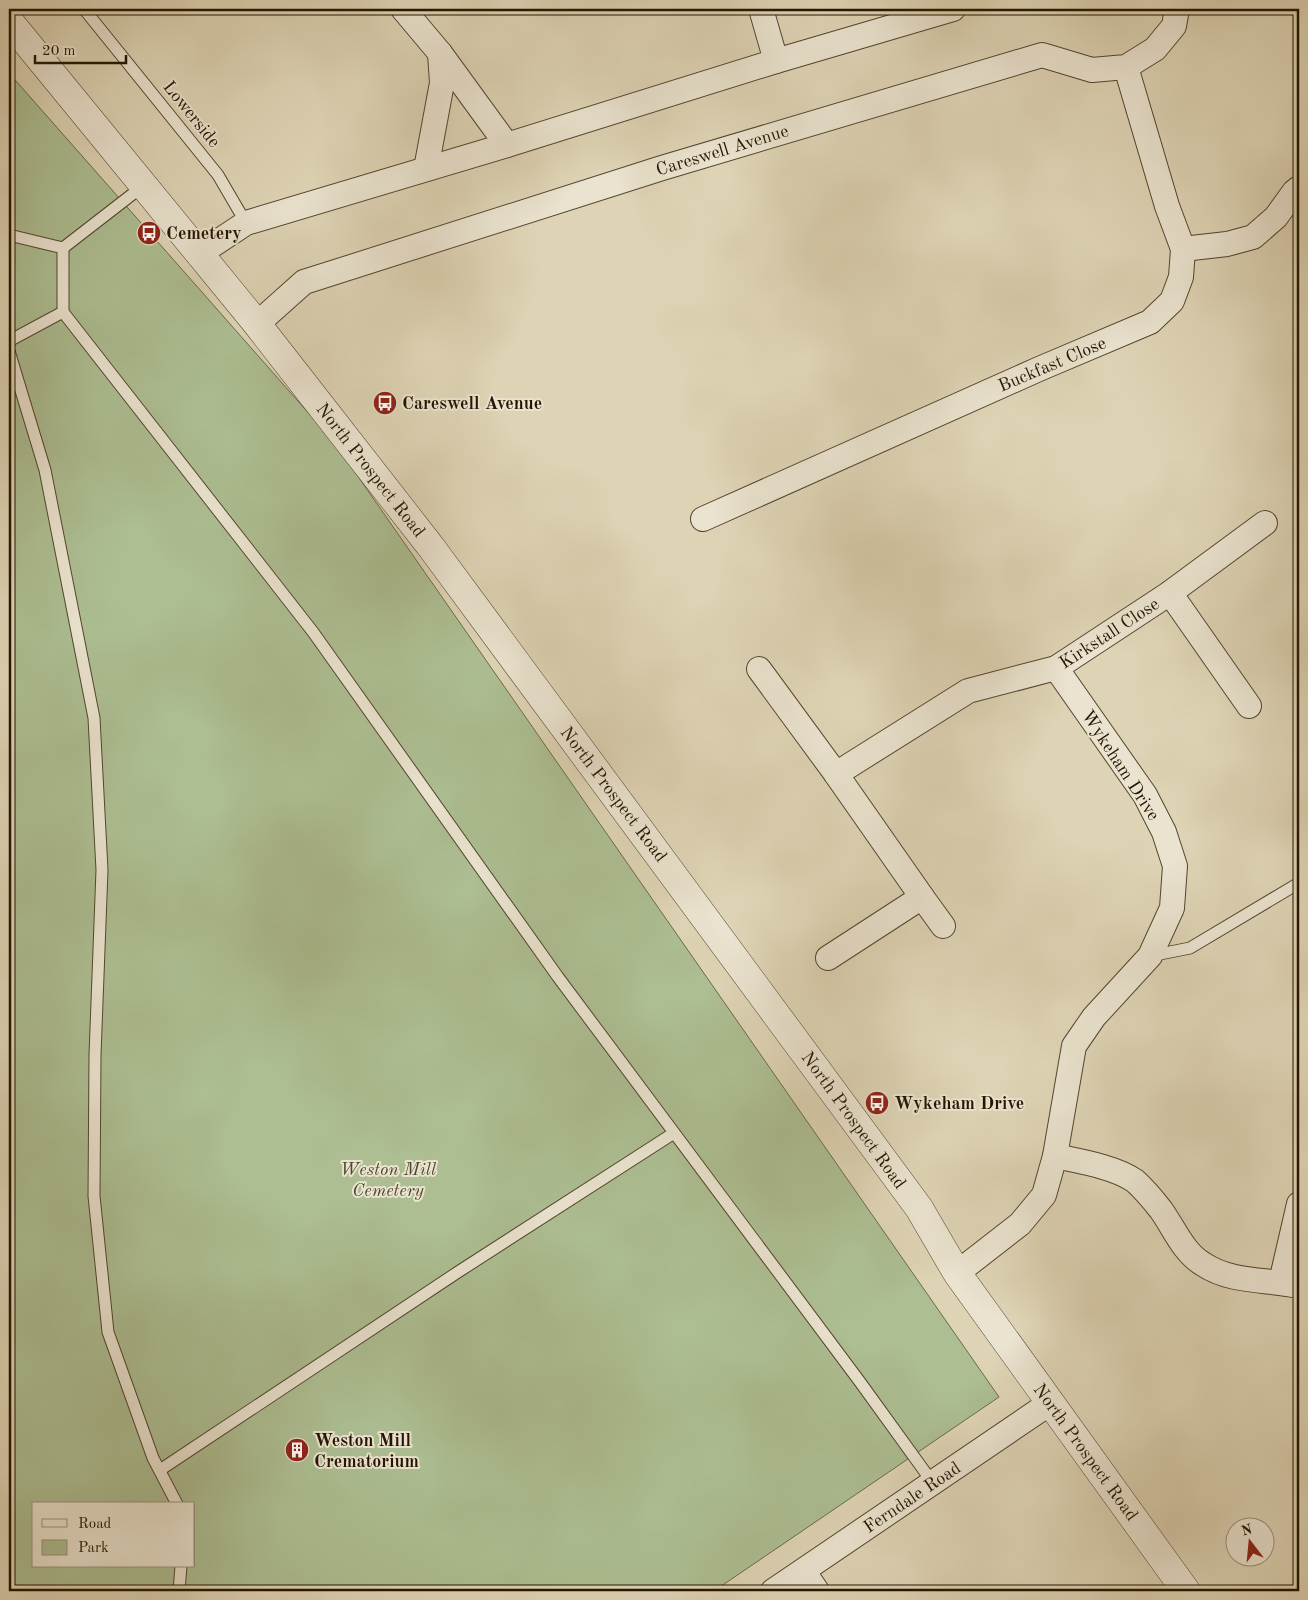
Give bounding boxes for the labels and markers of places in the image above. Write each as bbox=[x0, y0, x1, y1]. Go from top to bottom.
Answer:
bus stop icon: Cemetery bbox=[136, 220, 162, 246]
place label: Cemetery bbox=[166, 225, 242, 243]
bus stop icon: Careswell Avenue bbox=[372, 390, 398, 416]
place label: Careswell Avenue bbox=[402, 395, 542, 413]
bus stop icon: Wykeham Drive bbox=[864, 1090, 890, 1116]
place label: Wykeham Drive bbox=[894, 1095, 1024, 1113]
place label: Weston Mill Crematorium bbox=[314, 1432, 419, 1471]
building icon: Weston Mill Crematorium bbox=[284, 1437, 310, 1463]

